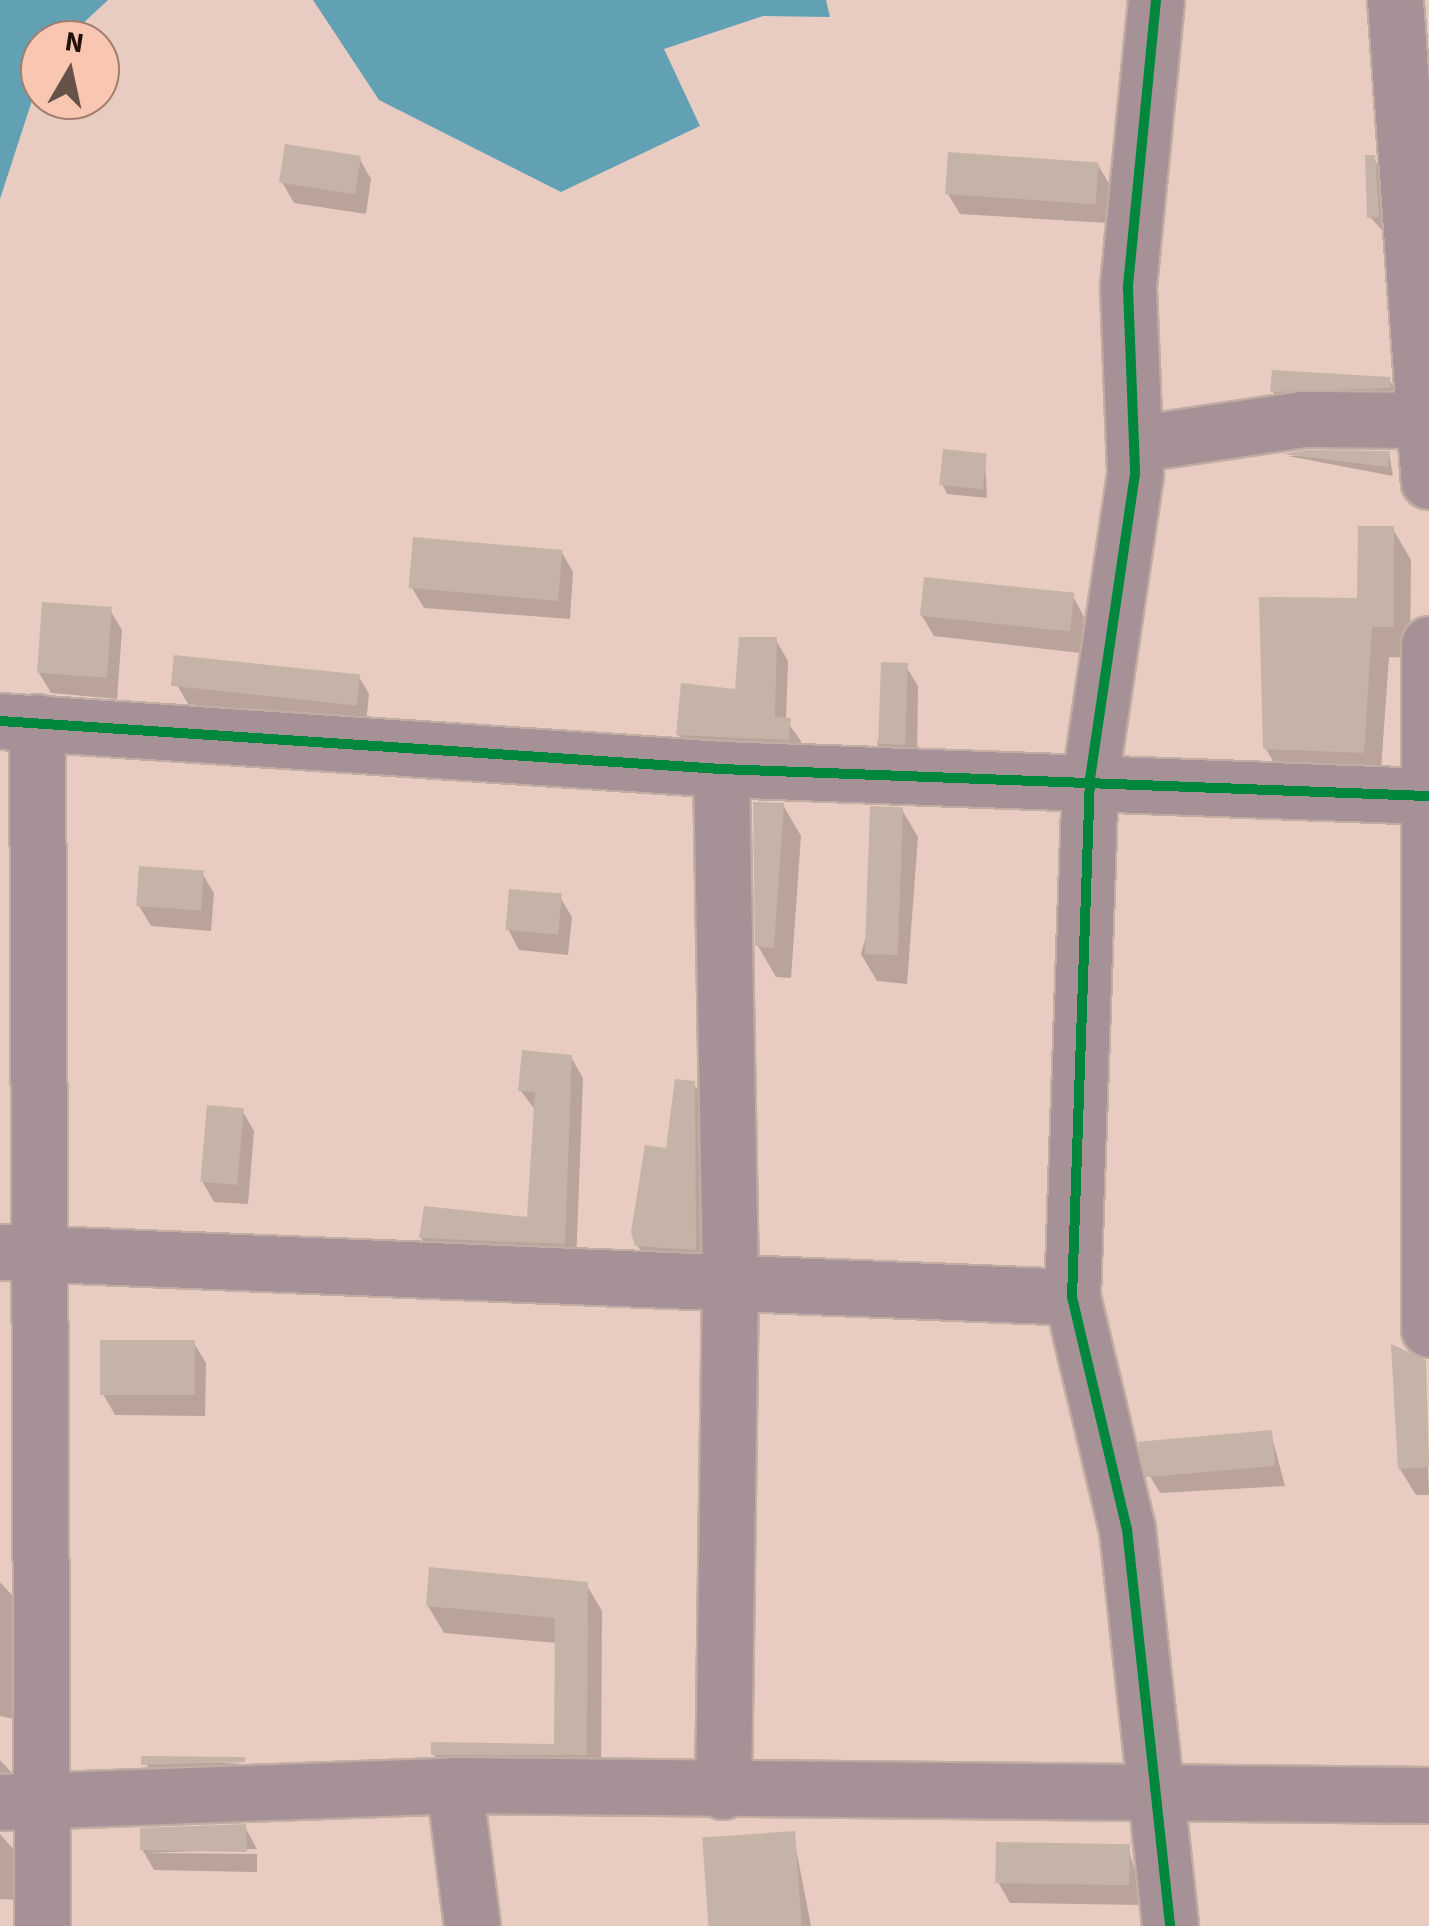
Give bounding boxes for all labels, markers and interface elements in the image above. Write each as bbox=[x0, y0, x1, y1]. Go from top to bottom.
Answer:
north arrow bbox=[20, 20, 120, 120]
text: N bbox=[62, 21, 87, 64]

